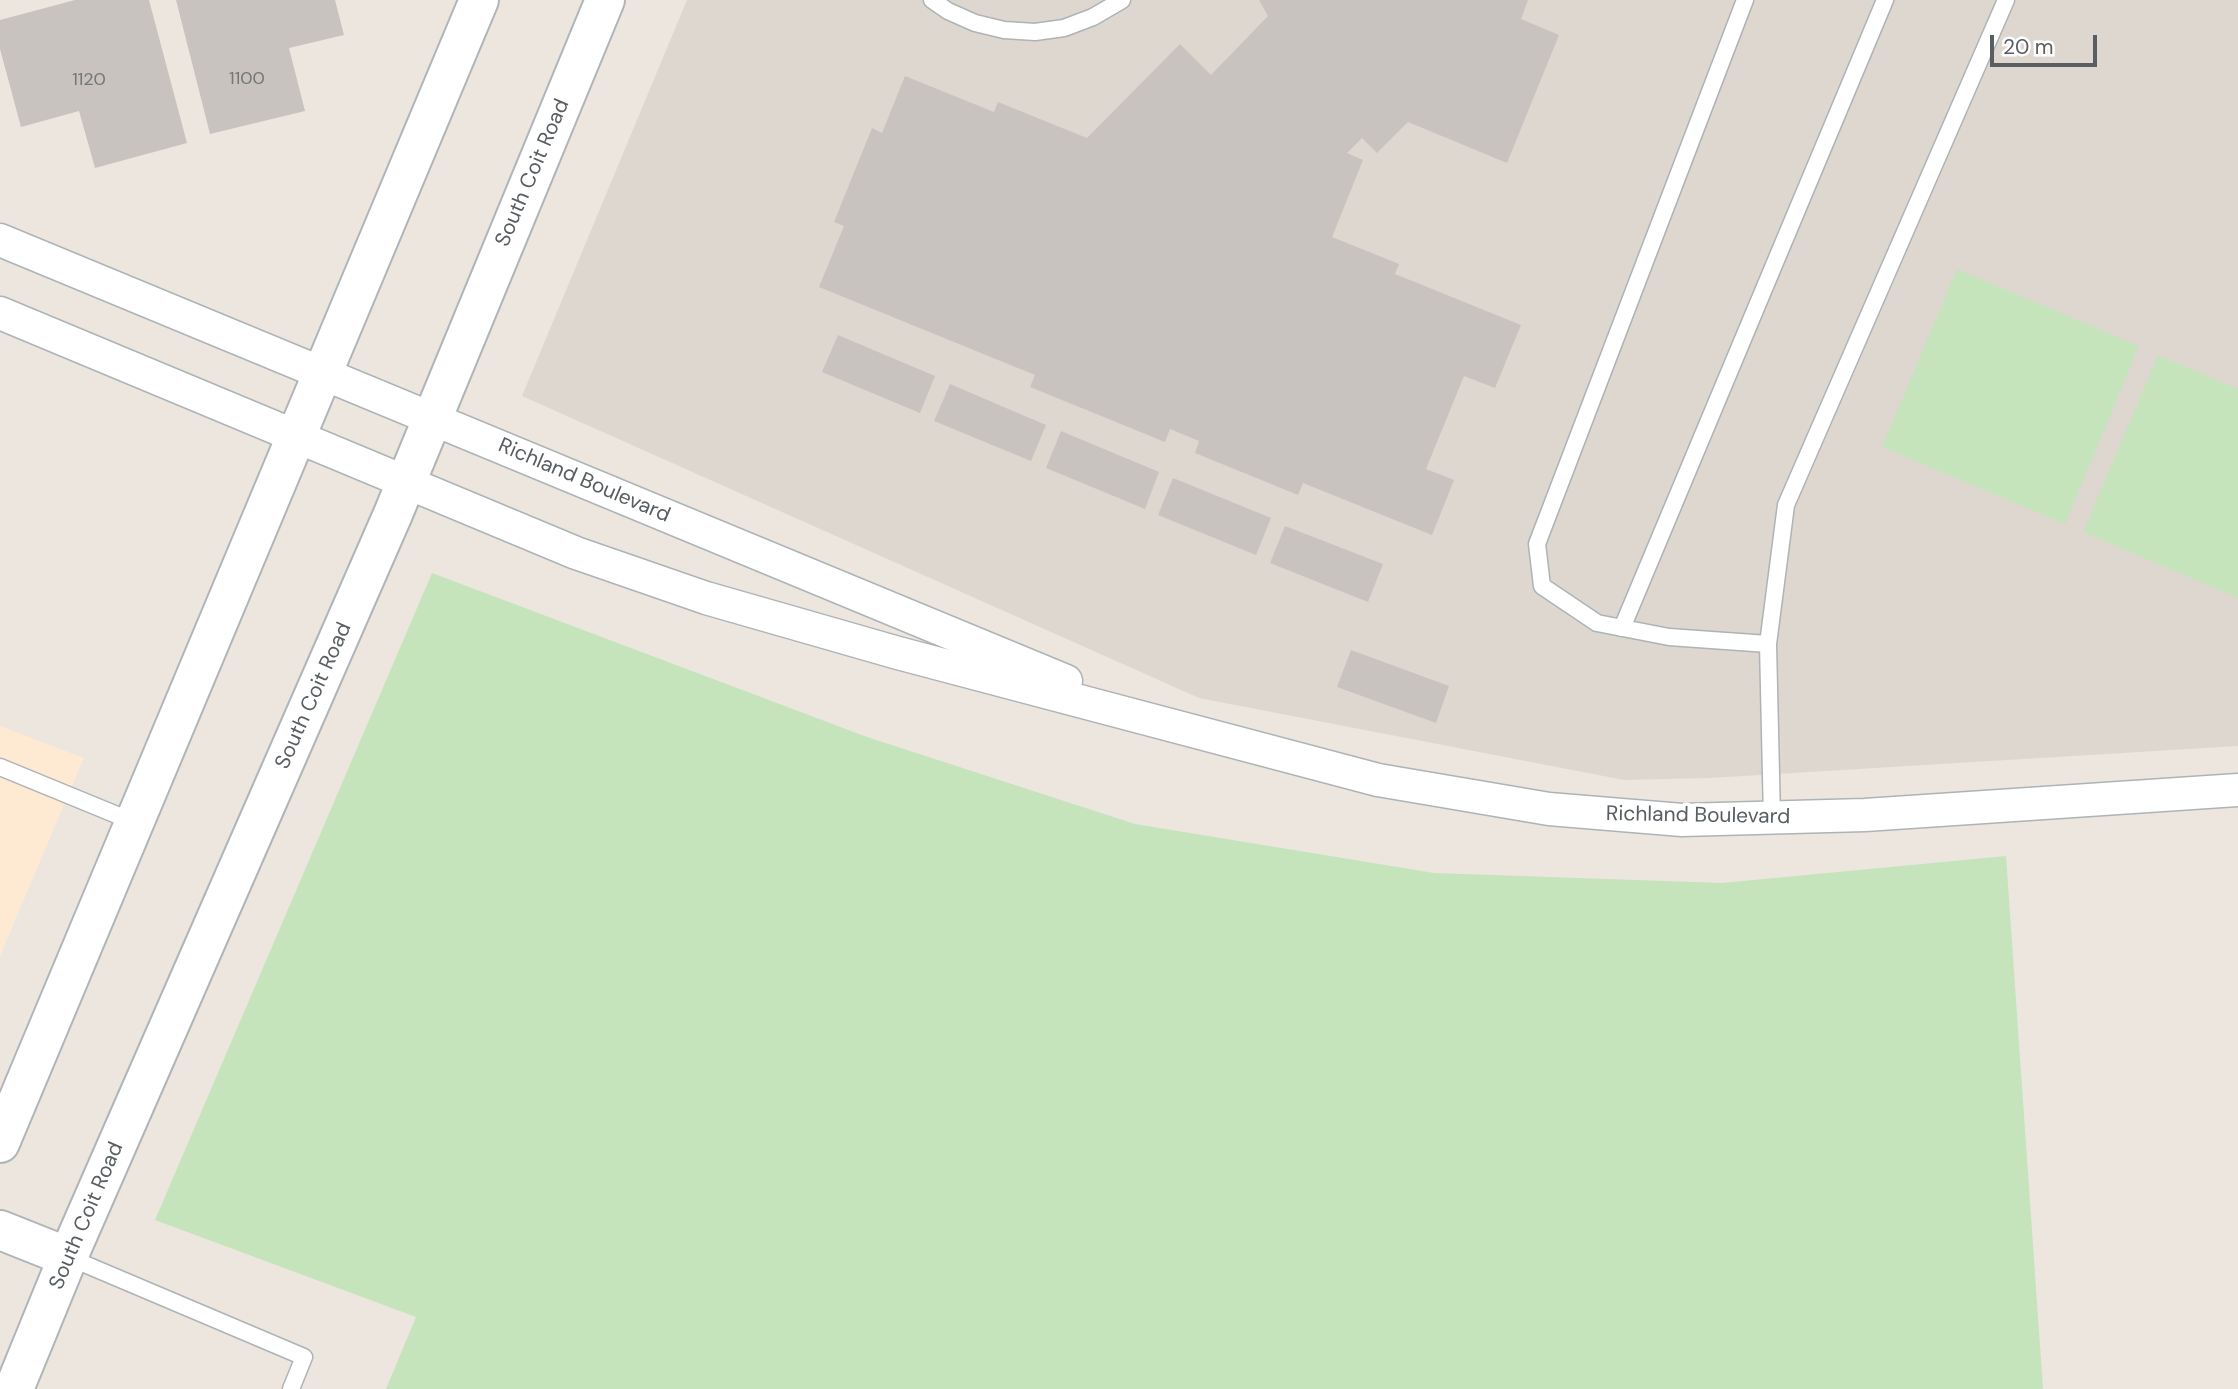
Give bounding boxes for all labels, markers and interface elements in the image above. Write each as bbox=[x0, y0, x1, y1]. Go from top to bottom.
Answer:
scale bar bbox=[1993, 21, 2100, 65]
text: 20 m bbox=[2003, 33, 2054, 61]
house number: 1100 bbox=[229, 68, 265, 90]
house number: 1120 bbox=[72, 69, 106, 91]
street label: South Coit Road bbox=[491, 95, 575, 251]
street label: Richland Boulevard bbox=[494, 433, 674, 529]
street label: South Coit Road bbox=[270, 619, 358, 773]
street label: Richland Boulevard bbox=[1606, 802, 1790, 830]
street label: South Coit Road bbox=[45, 1138, 129, 1294]

